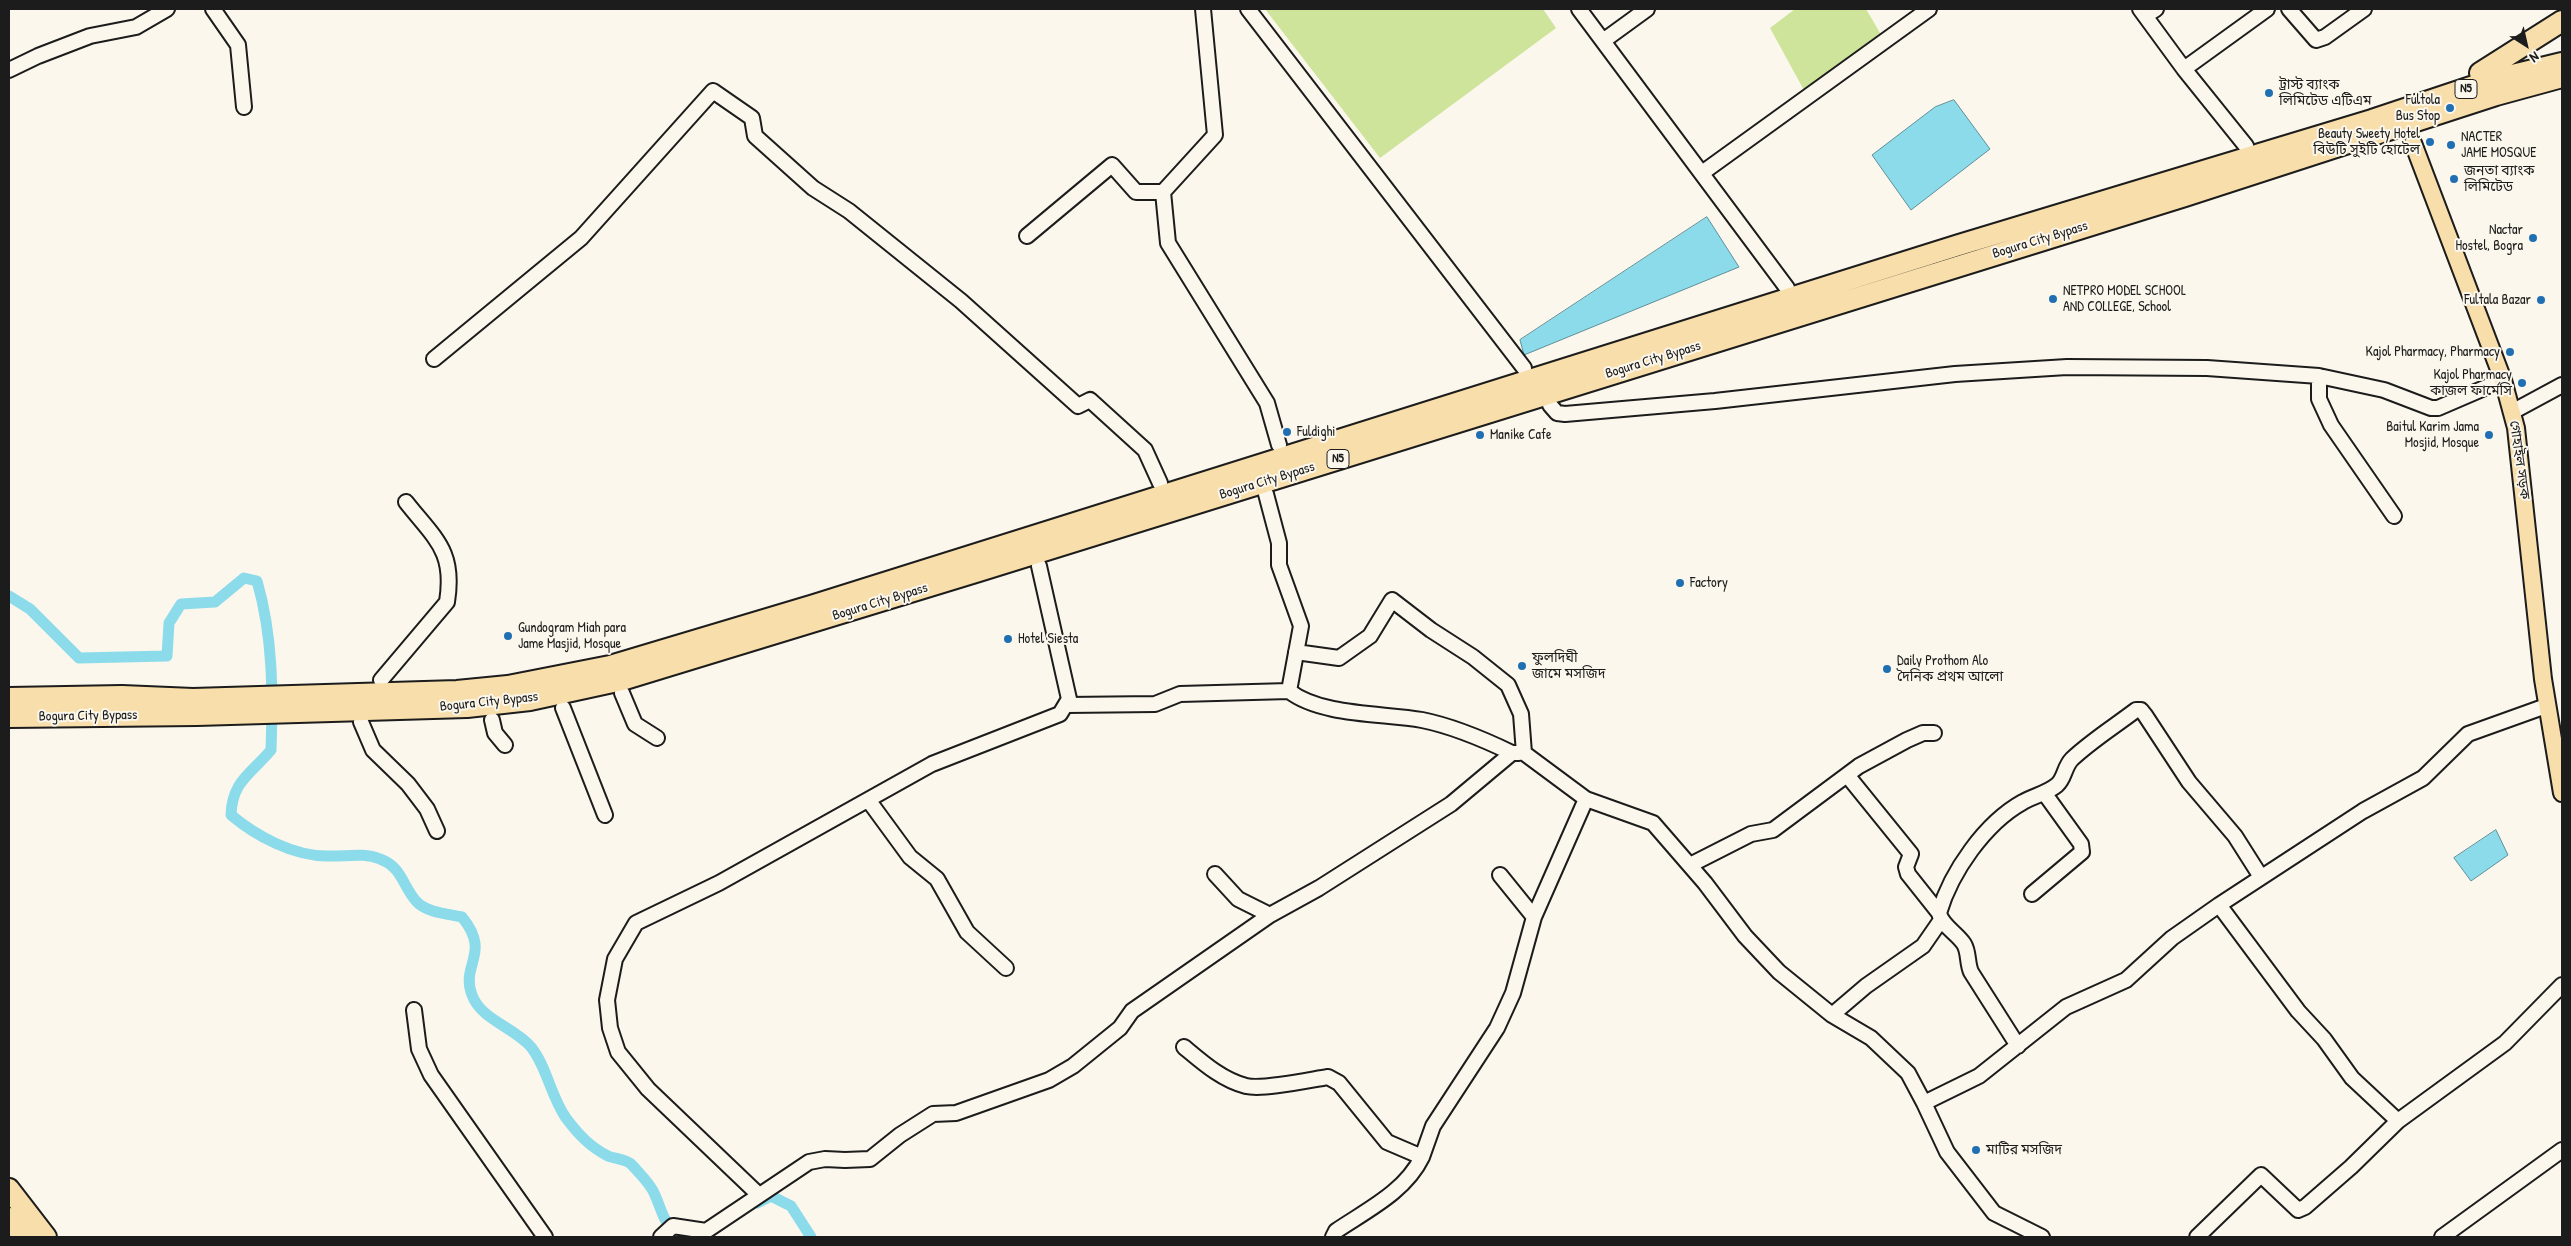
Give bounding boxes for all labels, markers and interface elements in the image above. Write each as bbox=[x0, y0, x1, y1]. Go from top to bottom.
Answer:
north arrow bbox=[2501, 20, 2551, 70]
text: N bbox=[2526, 48, 2543, 68]
place label: ট্রাস্ট ব্যাংক লিমিটেড এটিএম bbox=[2279, 77, 2372, 110]
road number: N5 bbox=[2455, 80, 2477, 98]
marker: ট্রাস্ট ব্যাংক লিমিটেড এটিএম bbox=[2263, 87, 2275, 99]
place label: Fultola Bus Stop bbox=[2396, 92, 2440, 124]
marker: Fultola Bus Stop bbox=[2444, 102, 2456, 114]
place label: Beauty Sweety Hotel বিউটি সুইটি হোটেল bbox=[2313, 126, 2420, 158]
place label: NACTER JAME MOSQUE bbox=[2461, 129, 2536, 162]
marker: Beauty Sweety Hotel বিউটি সুইটি হোটেল bbox=[2424, 136, 2436, 148]
marker: NACTER JAME MOSQUE bbox=[2445, 139, 2457, 151]
place label: জনতা ব্যাংক লিমিটেড bbox=[2464, 163, 2535, 196]
marker: জনতা ব্যাংক লিমিটেড bbox=[2448, 173, 2460, 185]
street label: Bogura City Bypass bbox=[1990, 218, 2090, 262]
place label: Nactar Hostel, Bogra bbox=[2455, 222, 2523, 254]
marker: Nactar Hostel, Bogra bbox=[2527, 232, 2539, 244]
place label: NETPRO MODEL SCHOOL AND COLLEGE, School bbox=[2063, 283, 2186, 316]
place label: Fultala Bazar bbox=[2464, 292, 2531, 308]
marker: NETPRO MODEL SCHOOL AND COLLEGE, School bbox=[2047, 293, 2059, 305]
marker: Fultala Bazar bbox=[2535, 294, 2547, 306]
street label: Bogura City Bypass bbox=[1603, 338, 1703, 382]
place label: Kajol Pharmacy, Pharmacy bbox=[2366, 344, 2500, 360]
marker: Kajol Pharmacy, Pharmacy bbox=[2504, 346, 2516, 358]
place label: Kajol Pharmacy কাজল ফার্মেসি bbox=[2430, 367, 2512, 400]
marker: Kajol Pharmacy কাজল ফার্মেসি bbox=[2516, 377, 2528, 389]
place label: Baitul Karim Jama Mosjid, Mosque bbox=[2386, 419, 2479, 452]
street label: গোহাইল সড়ক bbox=[2505, 420, 2533, 500]
place label: Fuldighi bbox=[1297, 424, 1335, 440]
marker: Fuldighi bbox=[1281, 426, 1293, 438]
place label: Manike Cafe bbox=[1490, 427, 1552, 443]
marker: Manike Cafe bbox=[1474, 429, 1486, 441]
marker: Baitul Karim Jama Mosjid, Mosque bbox=[2483, 429, 2495, 441]
road number: N5 bbox=[1327, 449, 1349, 468]
street label: Bogura City Bypass bbox=[1217, 459, 1317, 503]
place label: Factory bbox=[1690, 575, 1728, 591]
marker: Factory bbox=[1674, 577, 1686, 589]
street label: Bogura City Bypass bbox=[830, 580, 930, 624]
place label: Gundogram Miah para Jame Masjid, Mosque bbox=[518, 620, 626, 652]
marker: Gundogram Miah para Jame Masjid, Mosque bbox=[502, 630, 514, 642]
place label: Hotel Siesta bbox=[1018, 631, 1078, 647]
marker: Hotel Siesta bbox=[1002, 633, 1014, 645]
place label: ফুলদিঘী জামে মসজিদ bbox=[1532, 650, 1605, 682]
place label: Daily Prothom Alo দৈনিক প্রথম আলো bbox=[1897, 653, 2003, 686]
marker: ফুলদিঘী জামে মসজিদ bbox=[1516, 660, 1528, 672]
marker: Daily Prothom Alo দৈনিক প্রথম আলো bbox=[1881, 663, 1893, 675]
street label: Bogura City Bypass bbox=[439, 688, 539, 716]
street label: Bogura City Bypass bbox=[39, 707, 137, 725]
place label: মাটির মসজিদ bbox=[1986, 1142, 2062, 1158]
marker: মাটির মসজিদ bbox=[1970, 1144, 1982, 1156]

